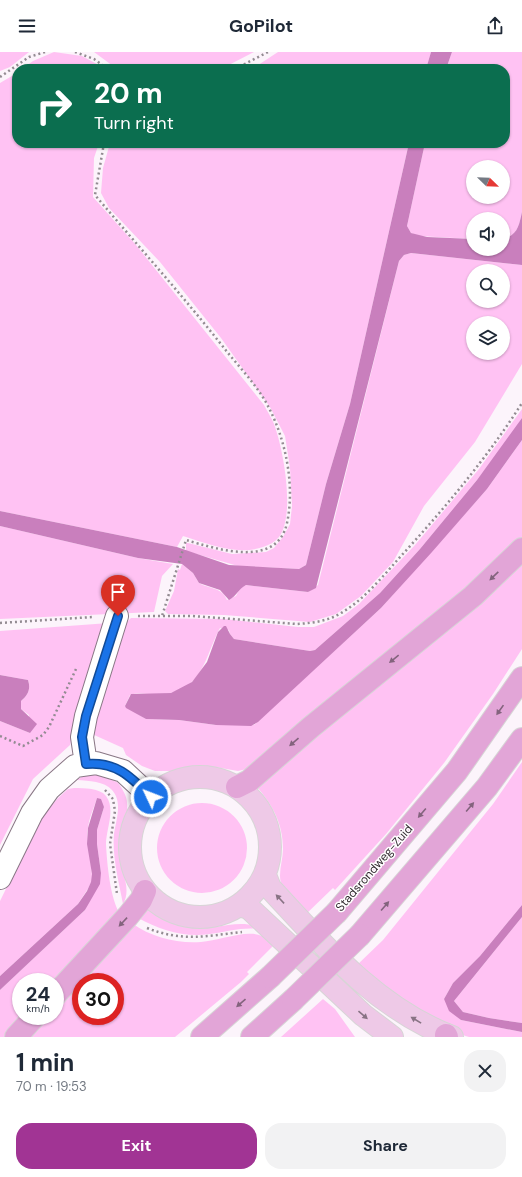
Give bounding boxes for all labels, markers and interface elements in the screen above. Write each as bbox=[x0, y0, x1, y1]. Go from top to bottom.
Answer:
text: GoPilot bbox=[229, 14, 293, 38]
icon: menu bbox=[16, 15, 38, 37]
icon: share bbox=[484, 15, 506, 37]
text: 20 m bbox=[94, 75, 163, 112]
icon: right bbox=[28, 80, 80, 132]
text: Turn right bbox=[94, 111, 174, 135]
north arrow bbox=[466, 160, 510, 204]
map controls bbox=[466, 160, 510, 360]
button: sound bbox=[466, 212, 510, 256]
button: search bbox=[466, 264, 510, 308]
button: layers bbox=[466, 316, 510, 360]
one-way arrow bbox=[489, 571, 499, 581]
pin bbox=[101, 575, 135, 616]
icon: arrive bbox=[107, 581, 129, 603]
one-way arrow bbox=[389, 655, 400, 664]
one-way arrow bbox=[496, 704, 504, 715]
one-way arrow bbox=[289, 737, 299, 747]
position arrow bbox=[130, 776, 172, 818]
one-way arrow bbox=[466, 802, 475, 813]
one-way arrow bbox=[417, 808, 426, 819]
street label: Stadsrondweg-Zuid bbox=[332, 821, 416, 915]
one-way arrow bbox=[275, 894, 284, 904]
one-way arrow bbox=[381, 901, 390, 911]
one-way arrow bbox=[118, 917, 127, 928]
speed limit sign: 30 bbox=[72, 973, 124, 1025]
text: 24 bbox=[26, 981, 50, 1007]
one-way arrow bbox=[235, 998, 246, 1007]
text: km/h bbox=[26, 1002, 50, 1015]
one-way arrow bbox=[357, 1010, 368, 1019]
one-way arrow bbox=[410, 1017, 422, 1024]
text: 1 min bbox=[16, 1047, 74, 1078]
button: close bbox=[464, 1050, 506, 1092]
text: 70 m · 19:53 bbox=[16, 1078, 87, 1095]
button: Exit bbox=[16, 1123, 257, 1169]
button: Share bbox=[265, 1123, 506, 1169]

